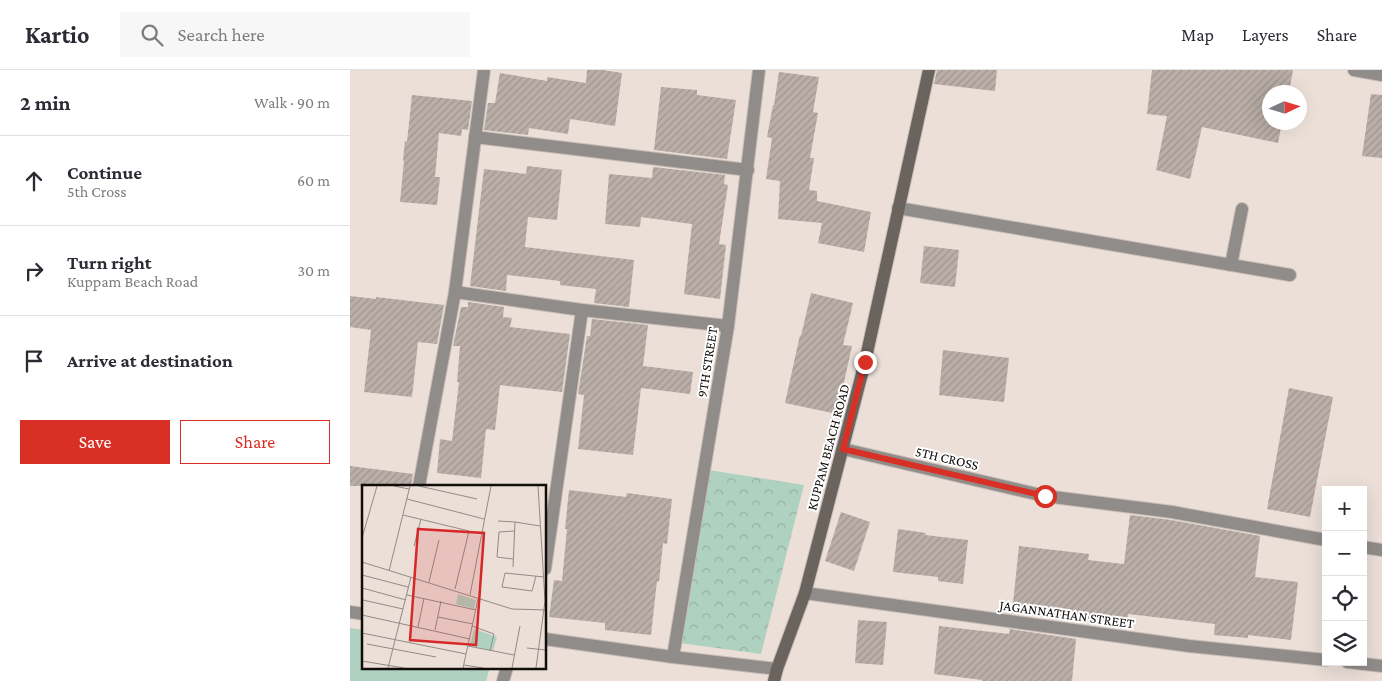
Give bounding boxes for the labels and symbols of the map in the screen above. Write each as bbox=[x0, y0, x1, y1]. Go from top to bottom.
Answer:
north arrow bbox=[1262, 85, 1307, 130]
street label: 9TH STREET bbox=[694, 325, 721, 398]
route end bbox=[854, 351, 877, 374]
street label: KUPPAM BEACH ROAD bbox=[803, 382, 853, 512]
street label: 5TH CROSS bbox=[914, 443, 981, 473]
inset map bbox=[362, 485, 546, 668]
route start bbox=[1034, 485, 1057, 508]
street label: JAGANNATHAN STREET bbox=[997, 596, 1136, 631]

